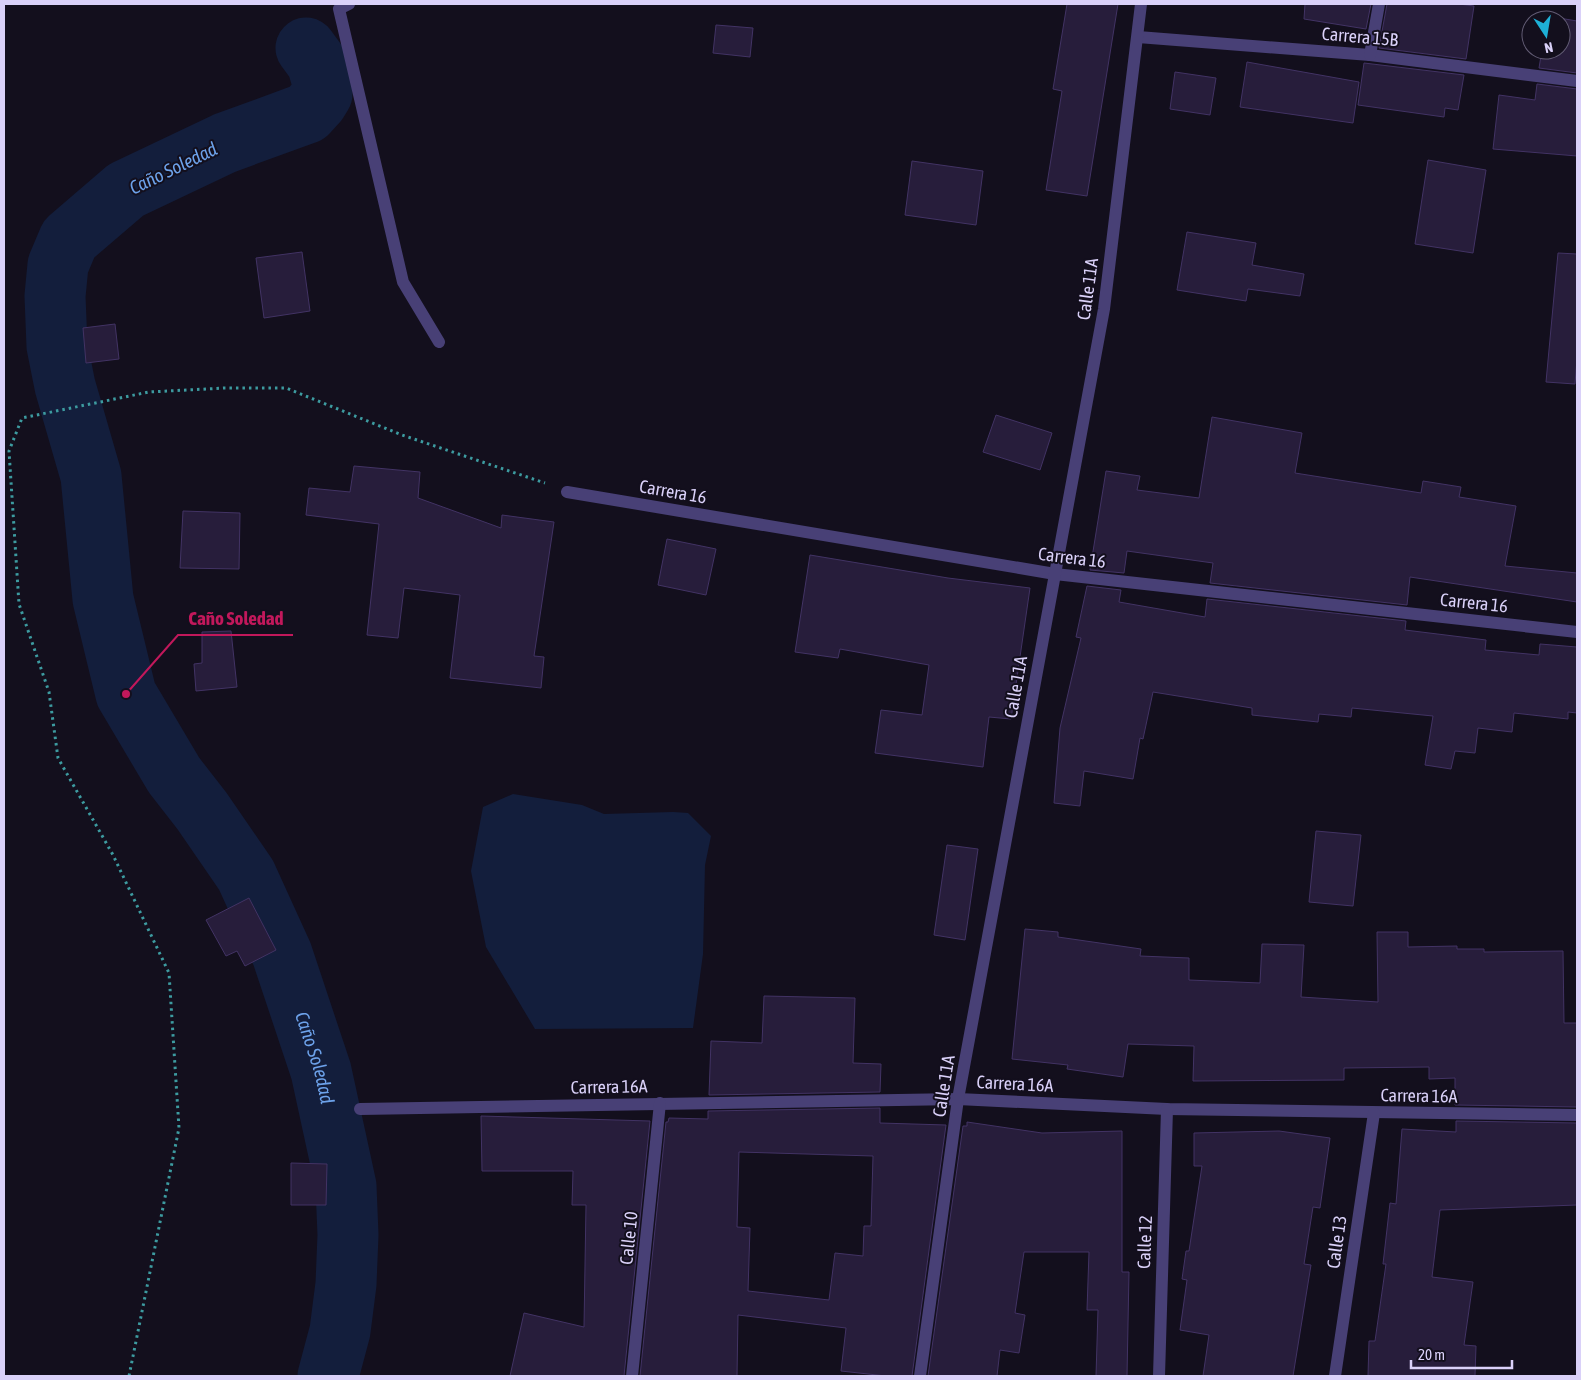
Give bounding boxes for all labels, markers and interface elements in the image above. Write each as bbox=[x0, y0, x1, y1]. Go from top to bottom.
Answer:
north arrow bbox=[1521, 10, 1571, 60]
street label: Carrera 15B bbox=[1321, 23, 1400, 50]
text: N bbox=[1543, 39, 1554, 56]
water label: Caño Soledad bbox=[126, 137, 220, 199]
street label: Calle 11A bbox=[1073, 256, 1102, 321]
street label: Carrera 16 bbox=[638, 475, 708, 508]
street label: Carrera 16 bbox=[1037, 543, 1107, 572]
street label: Carrera 16 bbox=[1439, 589, 1509, 616]
callout: Caño Soledad bbox=[178, 601, 293, 635]
text: Caño Soledad bbox=[188, 607, 284, 629]
street label: Calle 11A bbox=[1000, 654, 1031, 719]
water label: Caño Soledad bbox=[291, 1009, 339, 1106]
street label: Calle 11A bbox=[928, 1053, 959, 1118]
street label: Carrera 16A bbox=[976, 1071, 1054, 1096]
street label: Carrera 16A bbox=[570, 1075, 648, 1098]
street label: Carrera 16A bbox=[1380, 1084, 1458, 1107]
street label: Calle 10 bbox=[615, 1210, 642, 1266]
street label: Calle 13 bbox=[1322, 1214, 1351, 1270]
street label: Calle 12 bbox=[1133, 1215, 1156, 1269]
scale bar bbox=[1411, 1338, 1512, 1370]
text: 20 m bbox=[1418, 1346, 1445, 1363]

